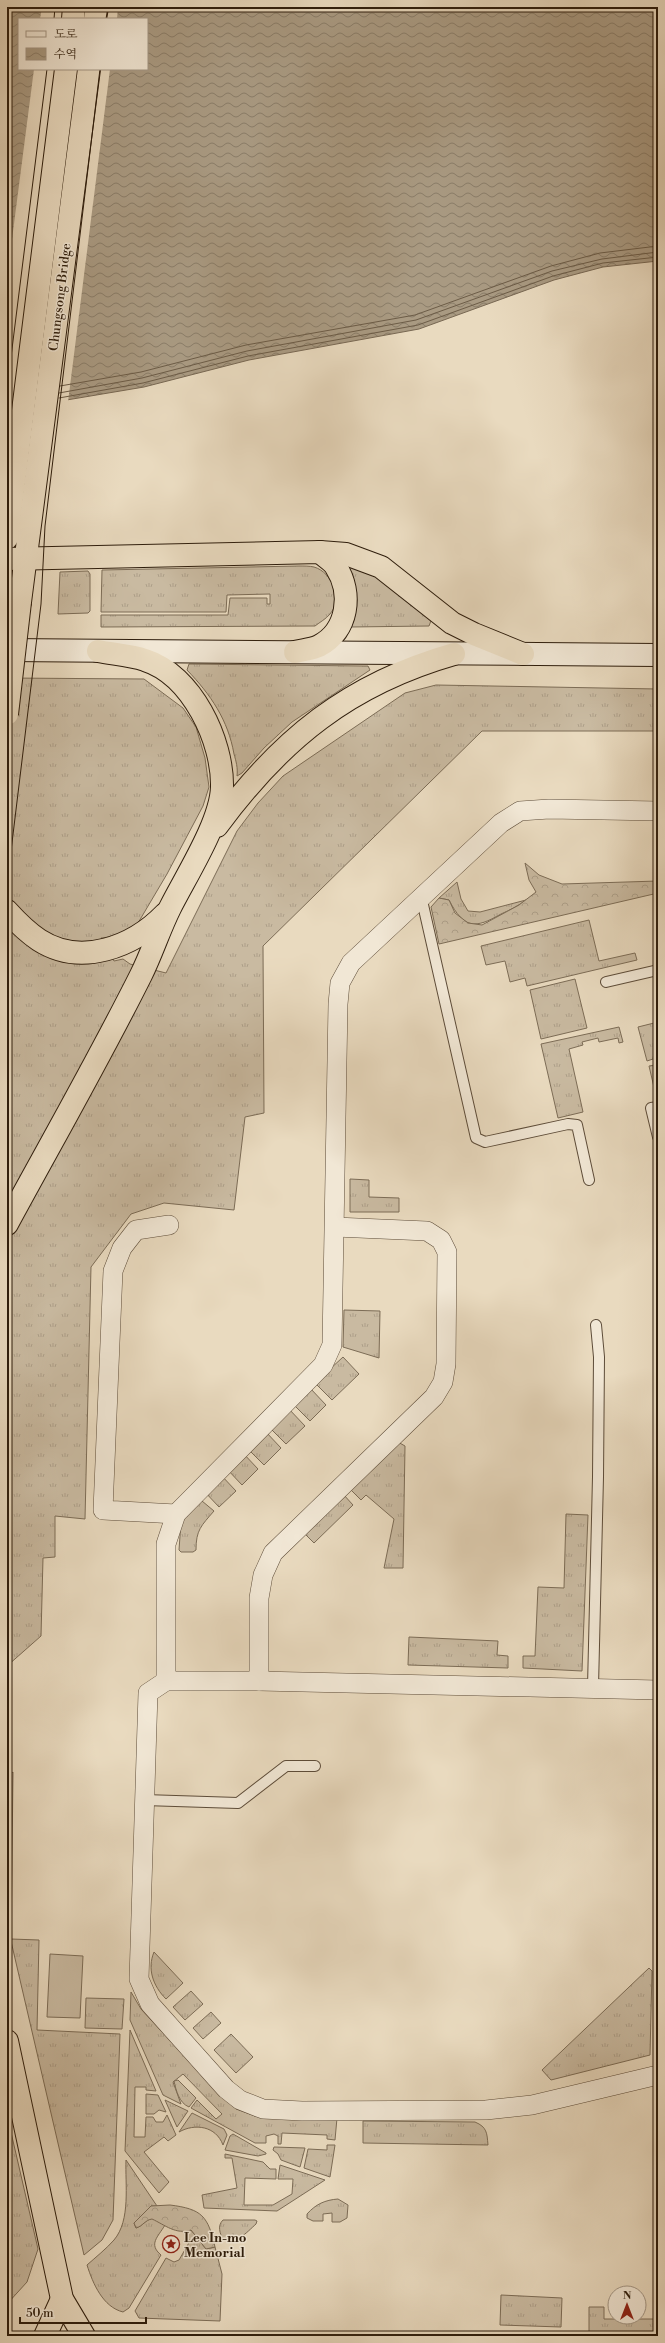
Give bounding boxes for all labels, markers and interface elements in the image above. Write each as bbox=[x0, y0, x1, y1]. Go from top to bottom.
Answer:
legend bbox=[18, 18, 148, 70]
text: 도로 bbox=[54, 27, 78, 42]
text: 수역 bbox=[54, 47, 77, 62]
street label: Chungsong Bridge bbox=[45, 242, 75, 352]
place label: Lee In-mo Memorial bbox=[184, 2230, 247, 2261]
place icon: Lee In-mo Memorial bbox=[161, 2234, 181, 2254]
north arrow bbox=[607, 2285, 647, 2325]
text: N bbox=[623, 2289, 632, 2303]
scale bar bbox=[20, 2299, 146, 2325]
text: 50 m bbox=[26, 2306, 54, 2321]

